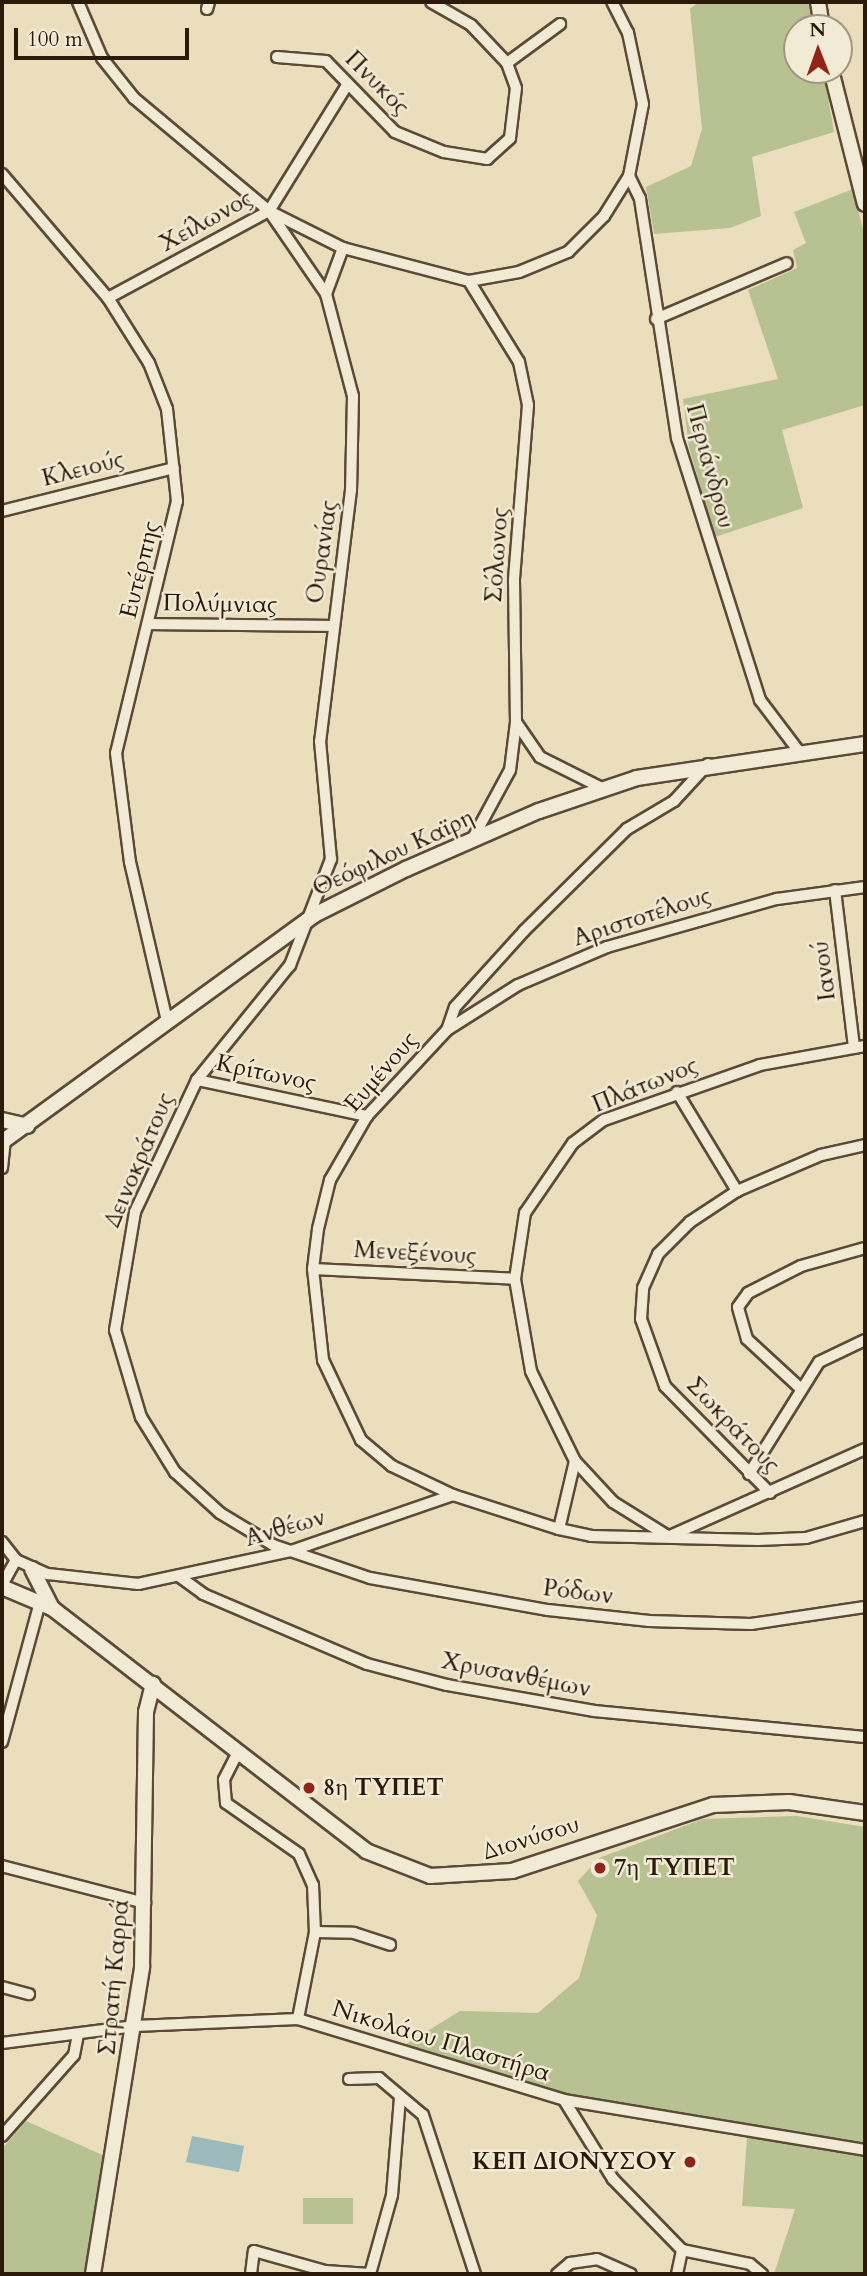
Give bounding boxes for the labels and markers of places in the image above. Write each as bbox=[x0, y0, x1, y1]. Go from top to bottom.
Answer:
place label: 8η ΤΥΠΕΤ bbox=[323, 1774, 444, 1802]
marker: 8η ΤΥΠΕΤ bbox=[301, 1780, 317, 1796]
place label: 7η ΤΥΠΕΤ bbox=[614, 1854, 735, 1882]
marker: 7η ΤΥΠΕΤ bbox=[592, 1860, 608, 1876]
place label: ΚΕΠ ΔΙΟΝΥΣΟΥ bbox=[472, 2148, 676, 2176]
marker: ΚΕΠ ΔΙΟΝΥΣΟΥ bbox=[682, 2154, 698, 2170]

